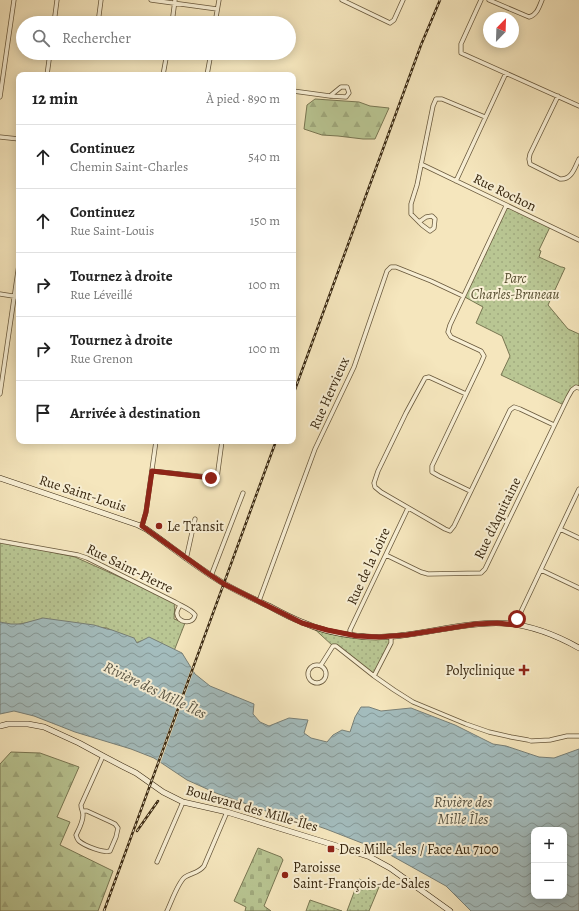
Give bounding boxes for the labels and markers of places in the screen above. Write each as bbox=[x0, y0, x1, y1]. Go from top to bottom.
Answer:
place label: Le Transit bbox=[167, 517, 224, 536]
marker: Le Transit bbox=[154, 521, 164, 531]
place label: Polyclinique bbox=[446, 661, 515, 680]
marker: Polyclinique bbox=[518, 664, 530, 676]
place label: Des Mille-îles / Face Au 7100 bbox=[339, 840, 499, 859]
marker: Des Mille-îles / Face Au 7100 bbox=[326, 844, 336, 854]
place label: Paroisse Saint-François-de-Sales bbox=[293, 858, 430, 893]
marker: Paroisse Saint-François-de-Sales bbox=[280, 870, 290, 880]

